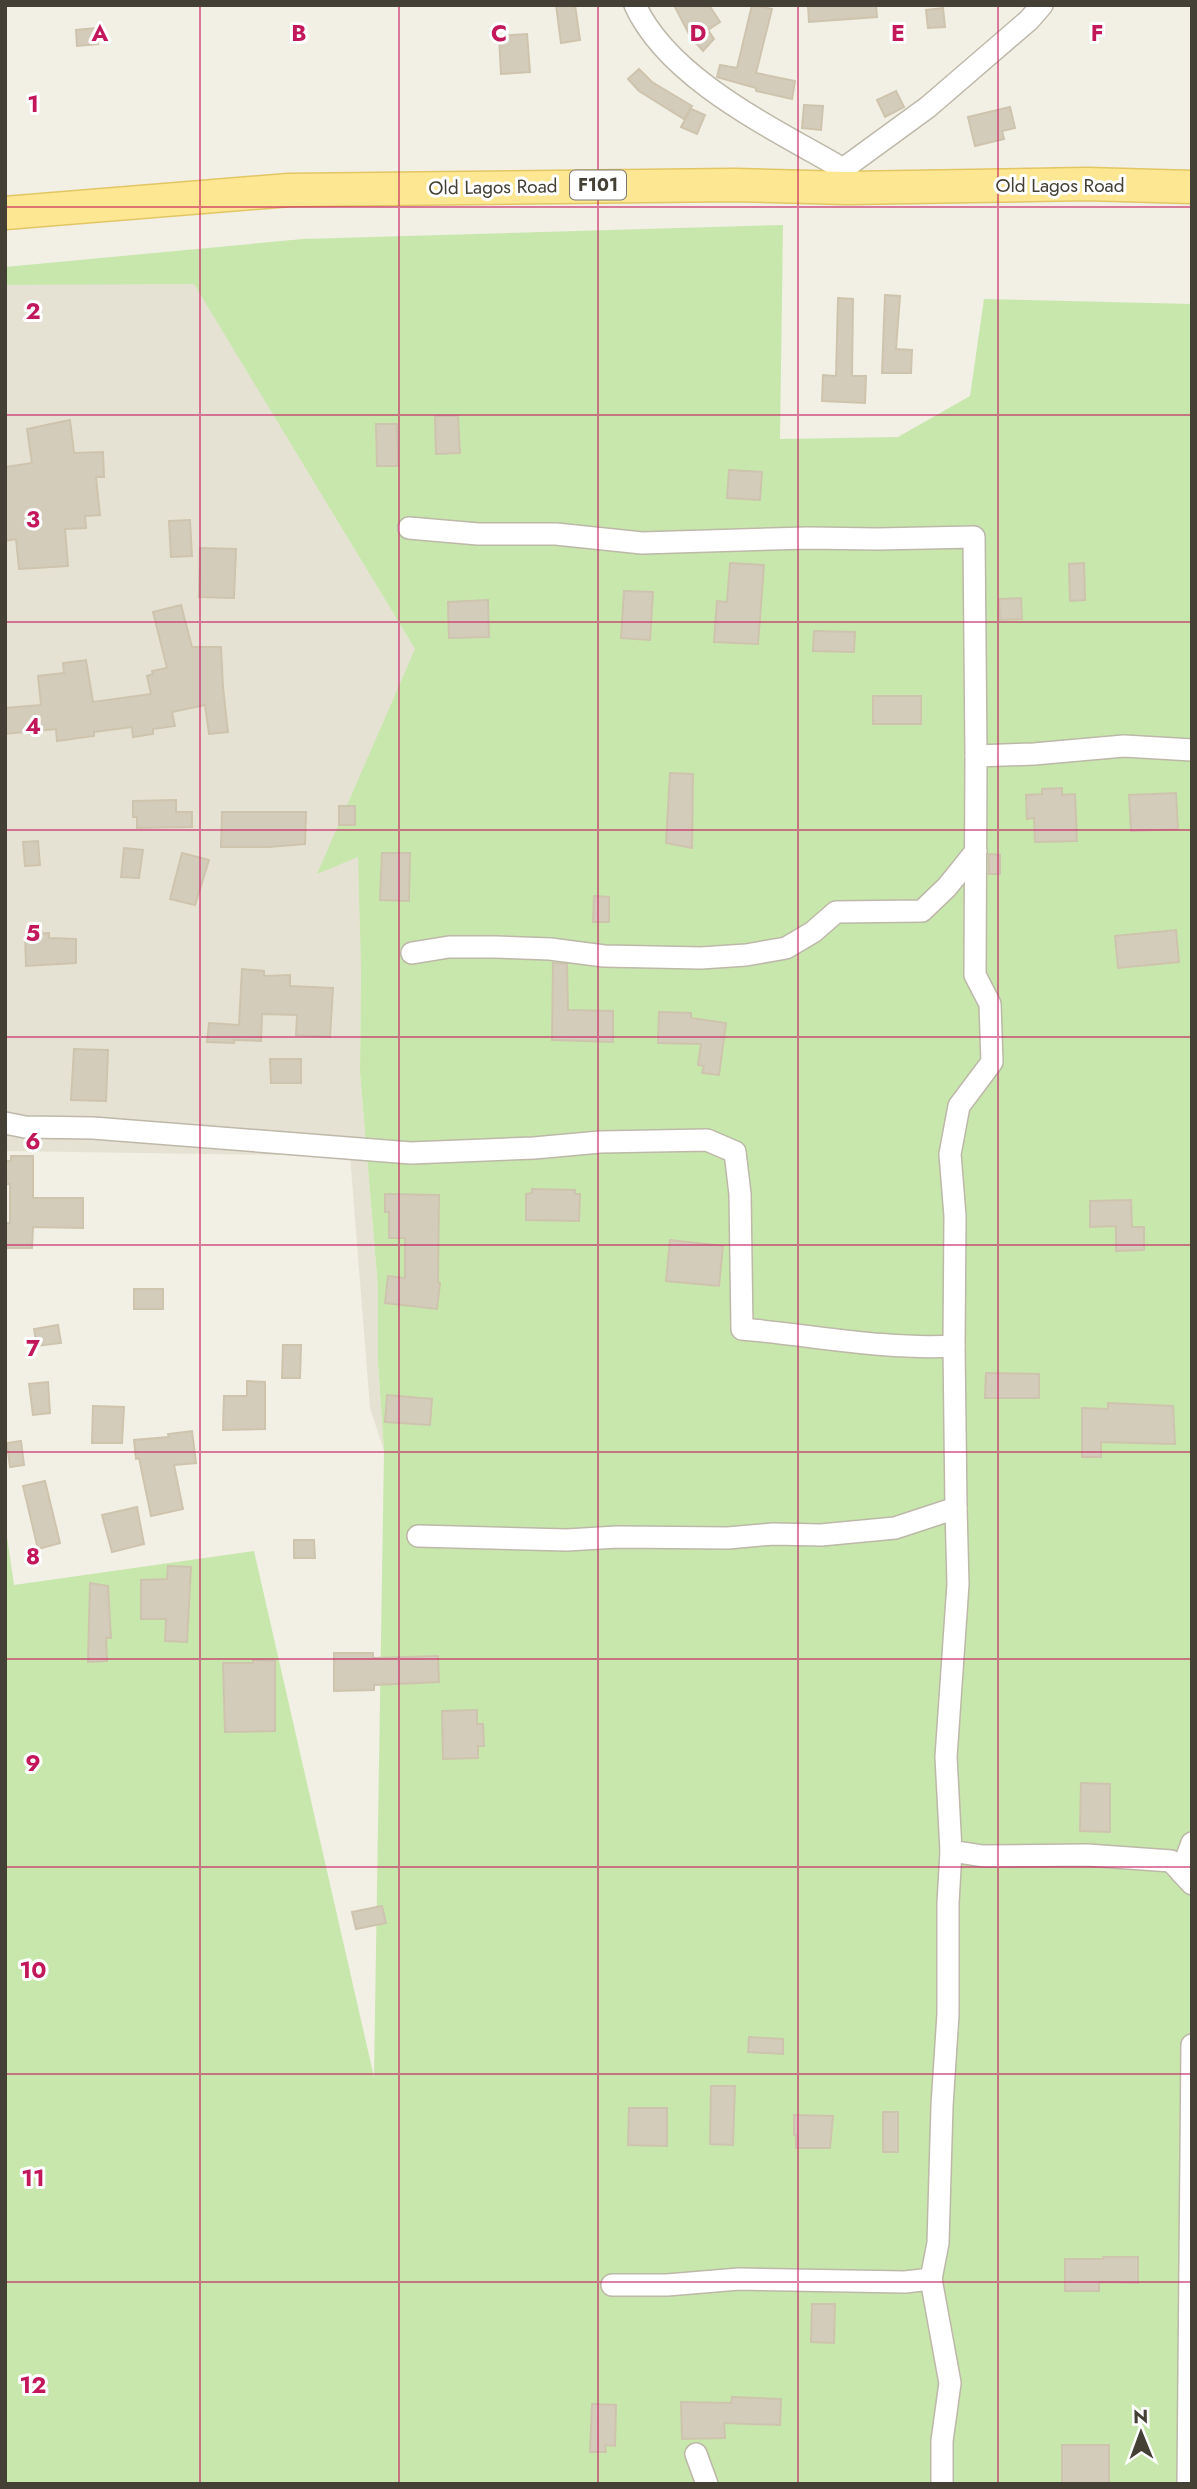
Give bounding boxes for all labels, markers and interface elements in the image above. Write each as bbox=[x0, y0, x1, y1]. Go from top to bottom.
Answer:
text: A bbox=[91, 16, 109, 50]
text: B bbox=[291, 16, 307, 50]
text: C bbox=[491, 16, 507, 50]
text: D bbox=[690, 16, 707, 50]
text: E bbox=[891, 16, 905, 50]
text: F bbox=[1091, 16, 1103, 50]
text: 1 bbox=[27, 87, 39, 121]
road number: F101 bbox=[570, 170, 626, 200]
street label: Old Lagos Road bbox=[428, 172, 558, 202]
street label: Old Lagos Road bbox=[995, 172, 1125, 199]
text: 2 bbox=[25, 294, 41, 328]
text: 3 bbox=[26, 502, 40, 536]
text: 4 bbox=[25, 709, 41, 743]
text: 5 bbox=[26, 916, 40, 950]
text: 6 bbox=[25, 1124, 41, 1158]
text: 7 bbox=[26, 1331, 40, 1365]
text: 8 bbox=[26, 1539, 40, 1573]
text: 9 bbox=[25, 1746, 41, 1780]
text: 10 bbox=[20, 1953, 46, 1987]
text: 11 bbox=[21, 2161, 45, 2195]
text: 12 bbox=[20, 2368, 46, 2402]
north arrow bbox=[1106, 2398, 1176, 2468]
text: N bbox=[1133, 2403, 1148, 2430]

